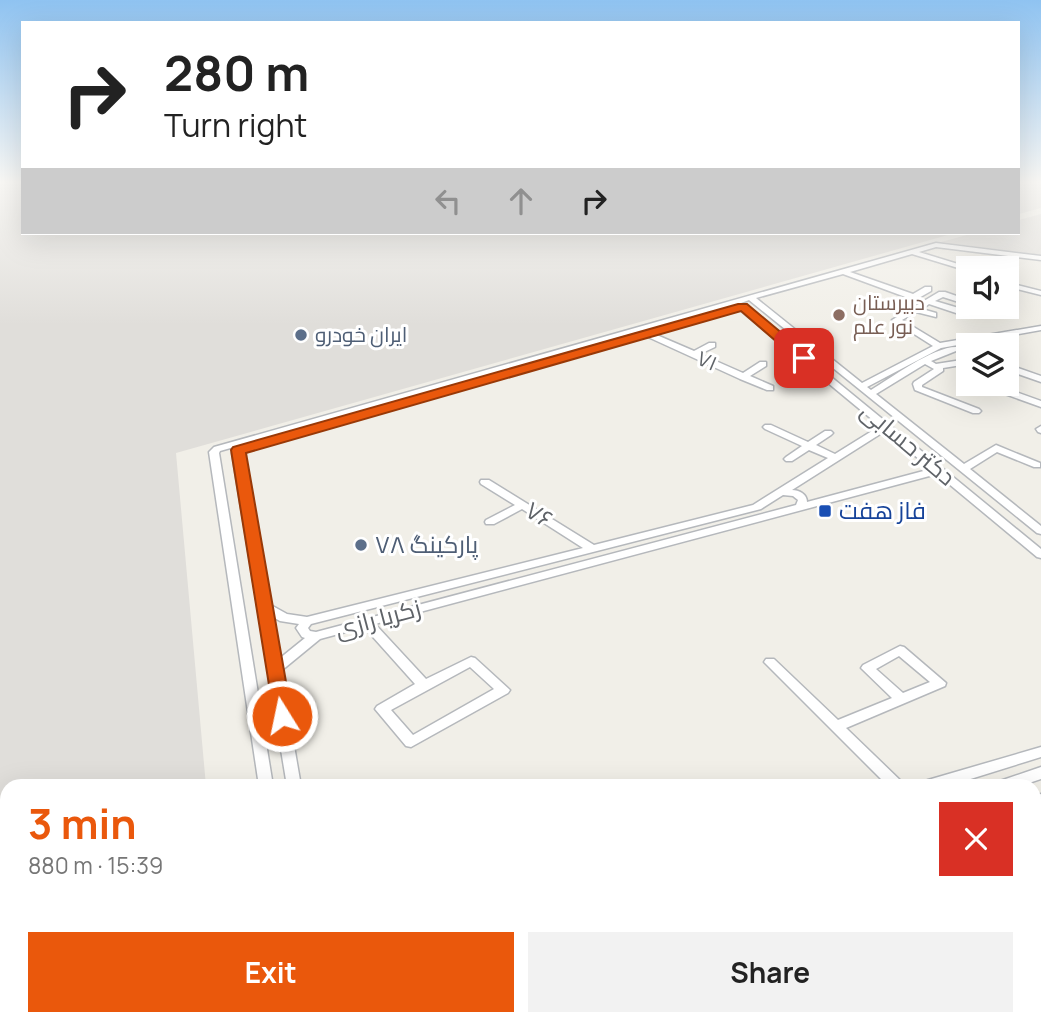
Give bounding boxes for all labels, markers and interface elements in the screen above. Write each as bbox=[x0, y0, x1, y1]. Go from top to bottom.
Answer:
text: 280 m bbox=[164, 39, 309, 106]
icon: right bbox=[49, 49, 140, 140]
text: Turn right bbox=[164, 103, 307, 147]
icon: left bbox=[429, 182, 467, 220]
icon: ahead bbox=[502, 182, 540, 220]
icon: right bbox=[575, 182, 613, 220]
map controls bbox=[956, 256, 1019, 396]
button: sound bbox=[956, 256, 1019, 319]
place label: دبیرستان نور علم bbox=[853, 288, 925, 341]
marker: دبیرستان نور علم bbox=[831, 307, 847, 323]
place label: ایران خودرو bbox=[315, 320, 407, 348]
marker: ایران خودرو bbox=[293, 327, 309, 343]
pin bbox=[774, 328, 834, 388]
button: layers bbox=[956, 333, 1019, 396]
icon: arrive bbox=[785, 339, 823, 377]
street label: ۷۱ bbox=[693, 343, 722, 377]
street label: دکتر حسابی bbox=[855, 393, 963, 492]
street label: ۷۶ bbox=[520, 493, 560, 535]
place label: فاز هفت bbox=[839, 493, 926, 526]
marker: فاز هفت bbox=[817, 503, 833, 519]
place label: پارکینگ ۷۸ bbox=[375, 527, 479, 561]
marker: پارکینگ ۷۸ bbox=[353, 537, 369, 553]
street label: زکریا رازی bbox=[331, 590, 424, 645]
position arrow bbox=[245, 679, 319, 753]
text: 3 min bbox=[28, 794, 137, 852]
button: close bbox=[939, 802, 1013, 876]
text: 880 m · 15:39 bbox=[28, 849, 163, 881]
button: Exit bbox=[28, 932, 514, 1012]
button: Share bbox=[528, 932, 1013, 1012]

